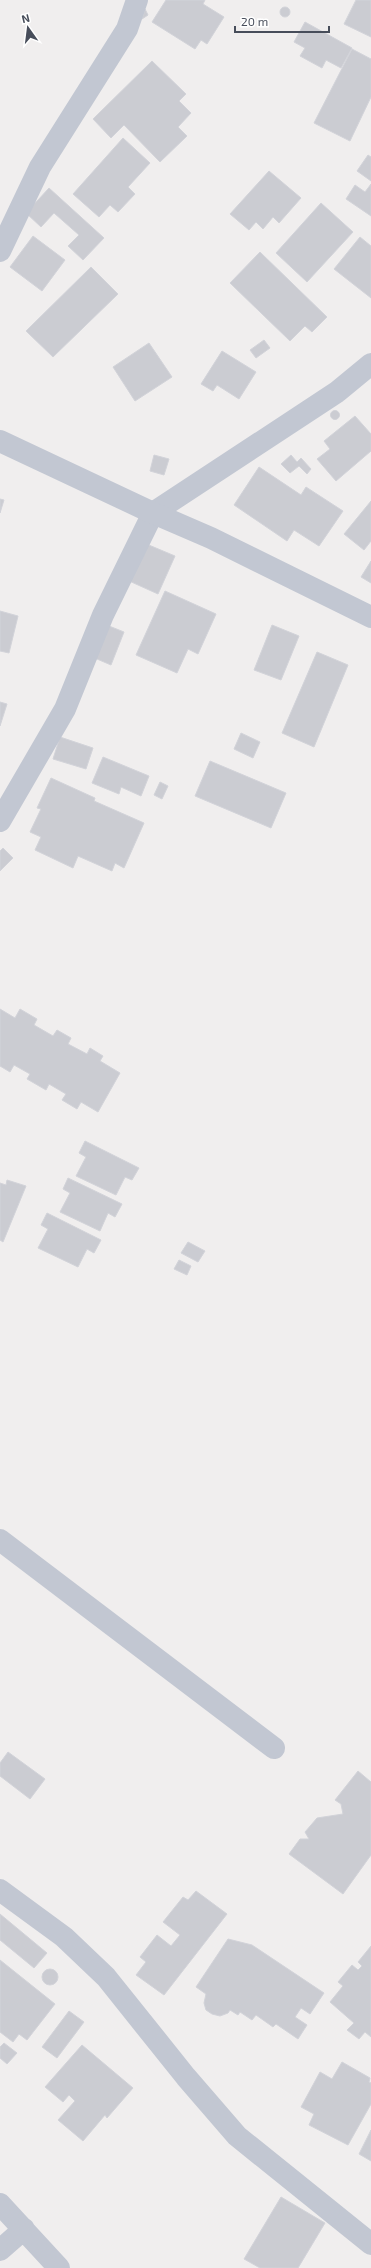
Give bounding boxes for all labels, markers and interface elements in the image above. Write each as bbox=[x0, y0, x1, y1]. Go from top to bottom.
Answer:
north arrow bbox=[8, 8, 48, 48]
scale bar bbox=[235, 8, 329, 34]
text: N bbox=[20, 11, 31, 25]
text: 20 m bbox=[241, 14, 268, 28]

